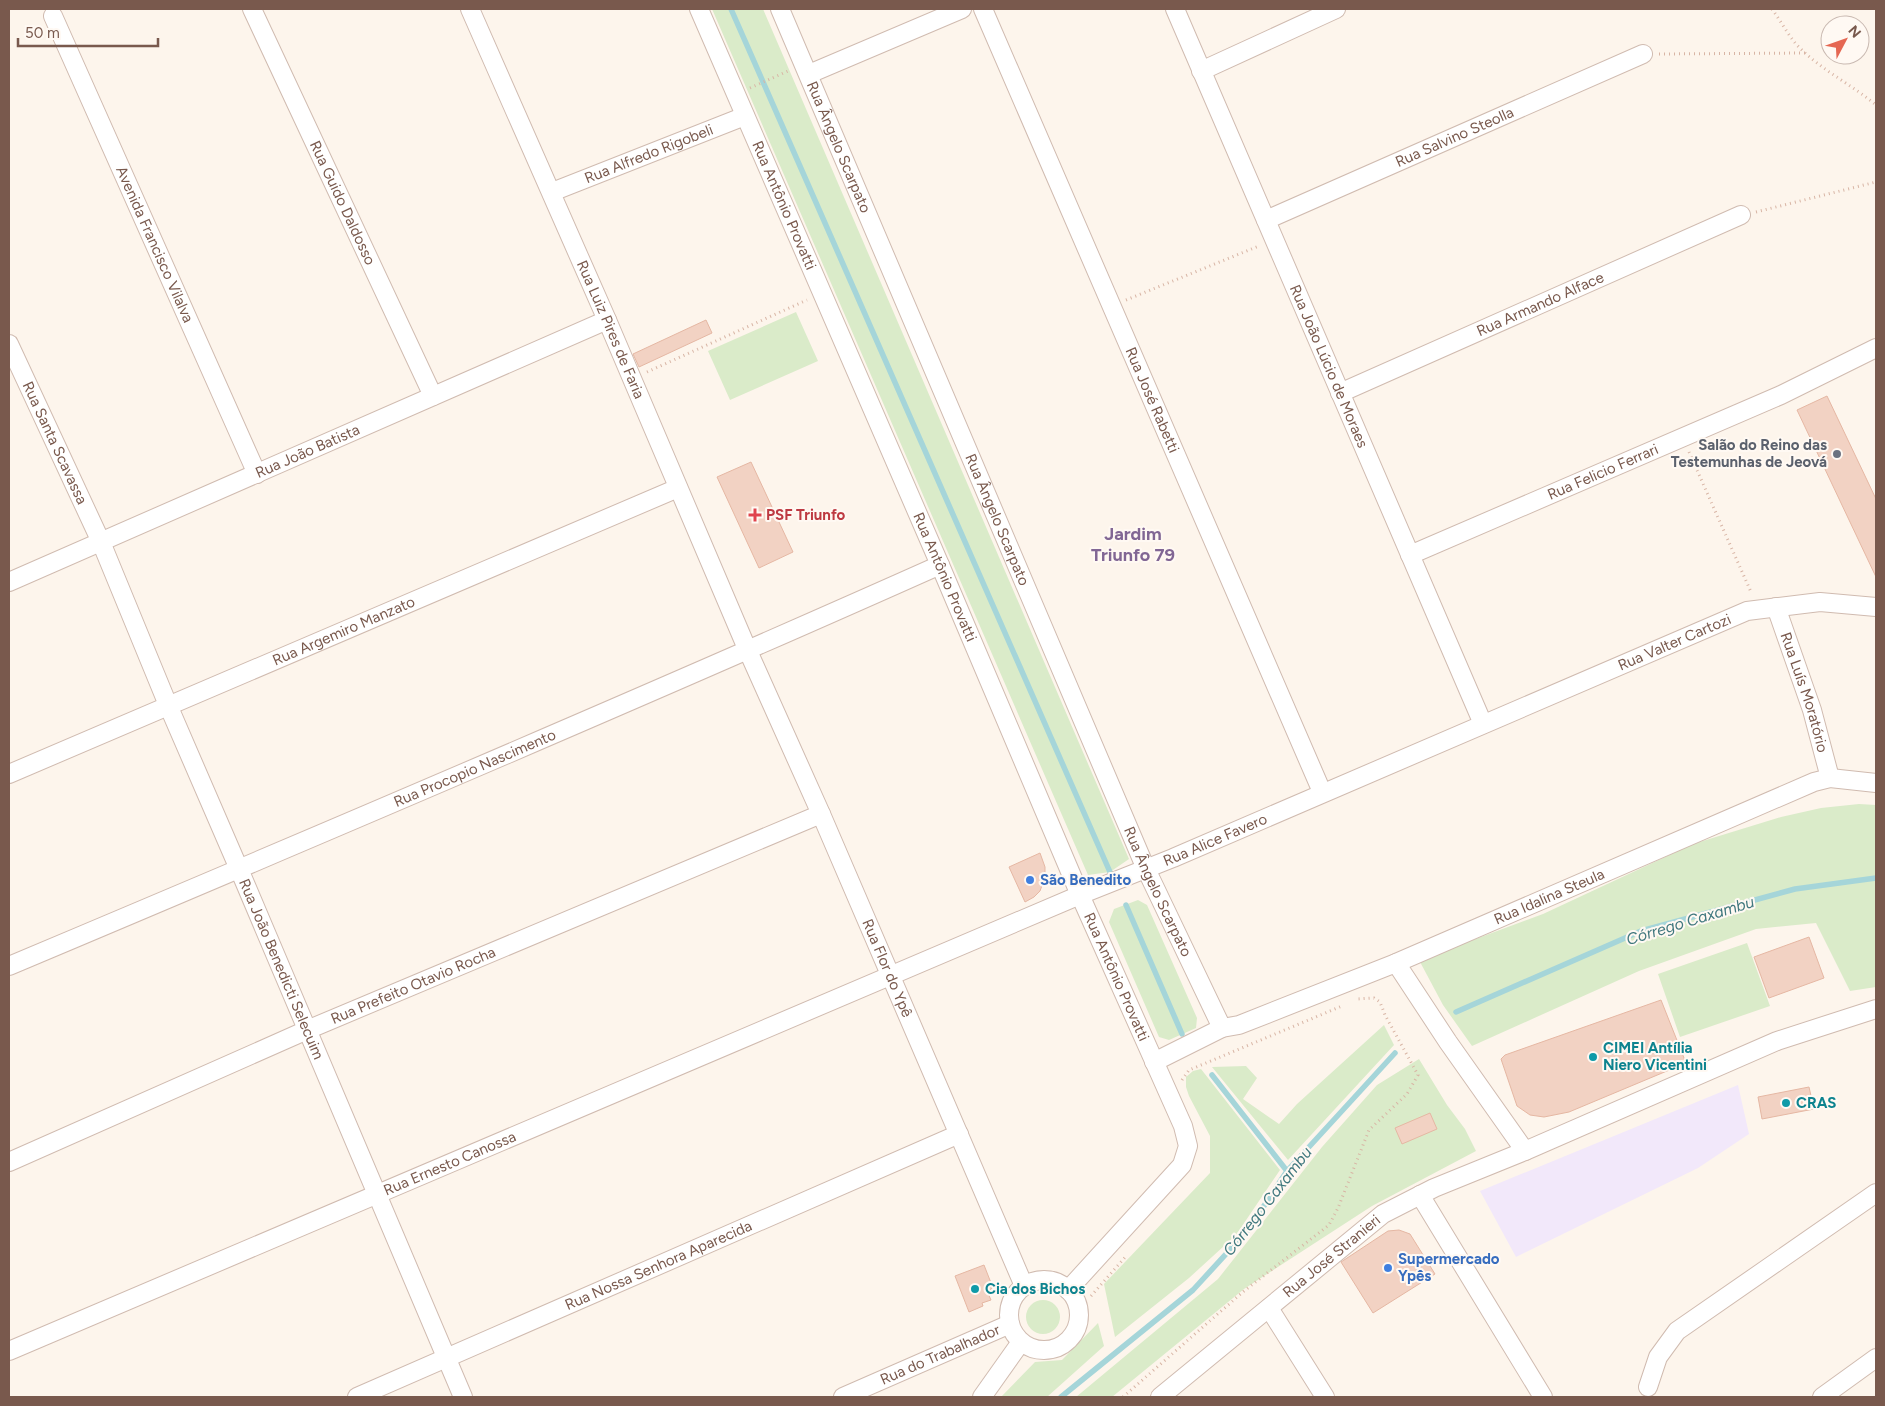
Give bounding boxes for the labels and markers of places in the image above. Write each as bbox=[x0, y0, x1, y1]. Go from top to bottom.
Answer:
place label: Salão do Reino das Testemunhas de Jeová bbox=[1671, 436, 1827, 471]
marker: Salão do Reino das Testemunhas de Jeová bbox=[1831, 448, 1843, 460]
place label: PSF Triunfo bbox=[766, 506, 846, 524]
marker: PSF Triunfo bbox=[748, 508, 762, 522]
place label: São Benedito bbox=[1040, 871, 1131, 889]
marker: São Benedito bbox=[1024, 874, 1036, 886]
place label: CIMEI Antília Niero Vicentini bbox=[1603, 1039, 1707, 1074]
marker: CIMEI Antília Niero Vicentini bbox=[1587, 1051, 1599, 1063]
place label: CRAS bbox=[1796, 1094, 1836, 1112]
marker: CRAS bbox=[1780, 1097, 1792, 1109]
place label: Supermercado Ypês bbox=[1398, 1250, 1500, 1285]
marker: Supermercado Ypês bbox=[1382, 1262, 1394, 1274]
place label: Cia dos Bichos bbox=[985, 1280, 1085, 1298]
marker: Cia dos Bichos bbox=[969, 1283, 981, 1295]

